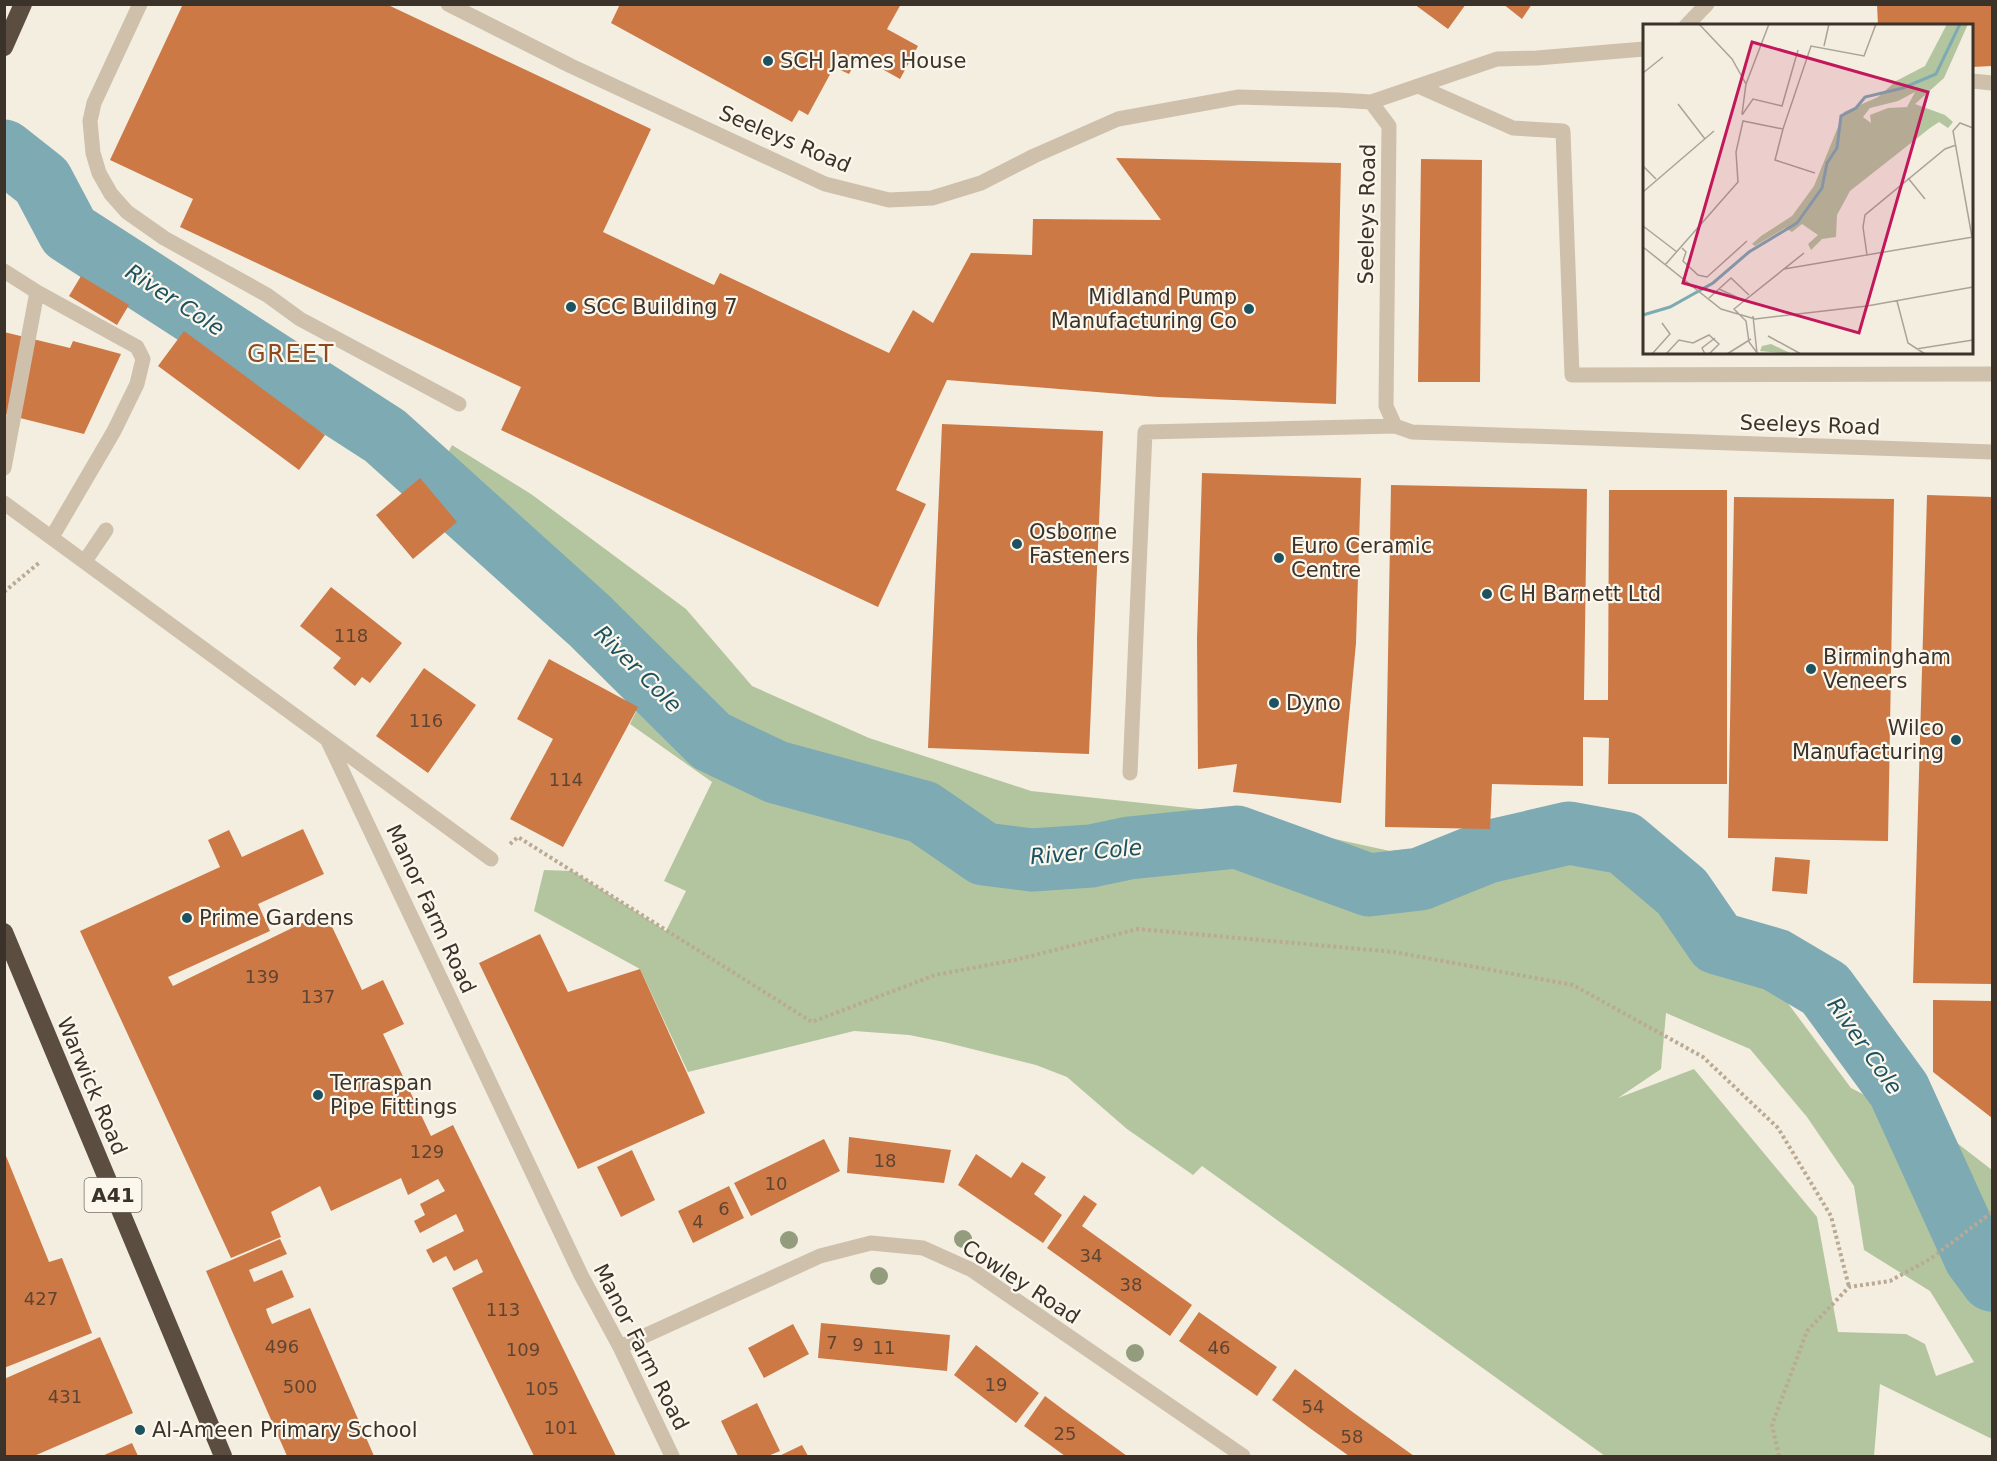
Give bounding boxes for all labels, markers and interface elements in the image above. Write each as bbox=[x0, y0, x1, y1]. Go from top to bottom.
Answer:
inset map bbox=[1643, 24, 1973, 354]
place label: SCH James House bbox=[780, 49, 966, 73]
marker: SCH James House bbox=[761, 54, 775, 68]
street label: Seeleys Road bbox=[716, 100, 854, 178]
street label: Seeleys Road bbox=[1354, 143, 1380, 285]
water label: River Cole bbox=[121, 259, 229, 341]
place label: Midland Pump Manufacturing Co bbox=[1051, 285, 1237, 333]
place label: SCC Building 7 bbox=[583, 295, 738, 319]
marker: SCC Building 7 bbox=[564, 300, 578, 314]
marker: Midland Pump Manufacturing Co bbox=[1242, 302, 1256, 316]
district label: GREET bbox=[247, 340, 335, 368]
street label: Seeleys Road bbox=[1739, 411, 1881, 439]
place label: Osborne Fasteners bbox=[1029, 520, 1130, 568]
place label: Euro Ceramic Centre bbox=[1291, 534, 1432, 582]
marker: Osborne Fasteners bbox=[1010, 537, 1024, 551]
marker: Euro Ceramic Centre bbox=[1272, 551, 1286, 565]
place label: C H Barnett Ltd bbox=[1499, 582, 1661, 606]
marker: C H Barnett Ltd bbox=[1480, 587, 1494, 601]
water label: River Cole bbox=[589, 620, 687, 718]
house number: 118 bbox=[334, 625, 368, 646]
place label: Birmingham Veneers bbox=[1823, 645, 1951, 693]
marker: Birmingham Veneers bbox=[1804, 662, 1818, 676]
place label: Dyno bbox=[1286, 691, 1341, 715]
marker: Dyno bbox=[1267, 696, 1281, 710]
house number: 116 bbox=[409, 710, 443, 731]
place label: Wilco Manufacturing bbox=[1792, 716, 1944, 764]
marker: Wilco Manufacturing bbox=[1949, 733, 1963, 747]
house number: 114 bbox=[549, 769, 583, 790]
street label: Manor Farm Road bbox=[381, 821, 481, 997]
water label: River Cole bbox=[1029, 835, 1143, 869]
place label: Prime Gardens bbox=[199, 906, 354, 930]
marker: Prime Gardens bbox=[180, 911, 194, 925]
house number: 139 bbox=[245, 966, 279, 987]
house number: 137 bbox=[301, 986, 335, 1007]
water label: River Cole bbox=[1823, 993, 1907, 1099]
street label: Warwick Road bbox=[52, 1014, 132, 1158]
place label: Terraspan Pipe Fittings bbox=[329, 1071, 457, 1119]
marker: Terraspan Pipe Fittings bbox=[311, 1088, 325, 1102]
house number: 129 bbox=[410, 1141, 444, 1162]
house number: 18 bbox=[874, 1150, 896, 1171]
house number: 10 bbox=[765, 1173, 787, 1194]
road number: A41 bbox=[84, 1178, 142, 1212]
house number: 6 bbox=[718, 1198, 730, 1219]
house number: 4 bbox=[692, 1211, 704, 1232]
street label: Cowley Road bbox=[958, 1235, 1084, 1329]
house number: 34 bbox=[1080, 1245, 1102, 1266]
street label: Manor Farm Road bbox=[589, 1260, 693, 1434]
house number: 38 bbox=[1120, 1274, 1142, 1295]
house number: 427 bbox=[24, 1288, 58, 1309]
house number: 113 bbox=[486, 1299, 520, 1320]
house number: 7 bbox=[826, 1332, 838, 1353]
house number: 9 bbox=[852, 1334, 864, 1355]
house number: 496 bbox=[265, 1336, 299, 1357]
house number: 11 bbox=[873, 1337, 895, 1358]
house number: 46 bbox=[1208, 1337, 1230, 1358]
house number: 109 bbox=[506, 1339, 540, 1360]
house number: 19 bbox=[985, 1374, 1007, 1395]
house number: 500 bbox=[283, 1376, 317, 1397]
house number: 105 bbox=[525, 1378, 559, 1399]
house number: 431 bbox=[48, 1386, 82, 1407]
house number: 54 bbox=[1302, 1396, 1324, 1417]
house number: 101 bbox=[544, 1417, 578, 1438]
place label: Al-Ameen Primary School bbox=[152, 1418, 418, 1442]
marker: Al-Ameen Primary School bbox=[133, 1423, 147, 1437]
house number: 25 bbox=[1054, 1423, 1076, 1444]
house number: 58 bbox=[1341, 1426, 1363, 1447]

